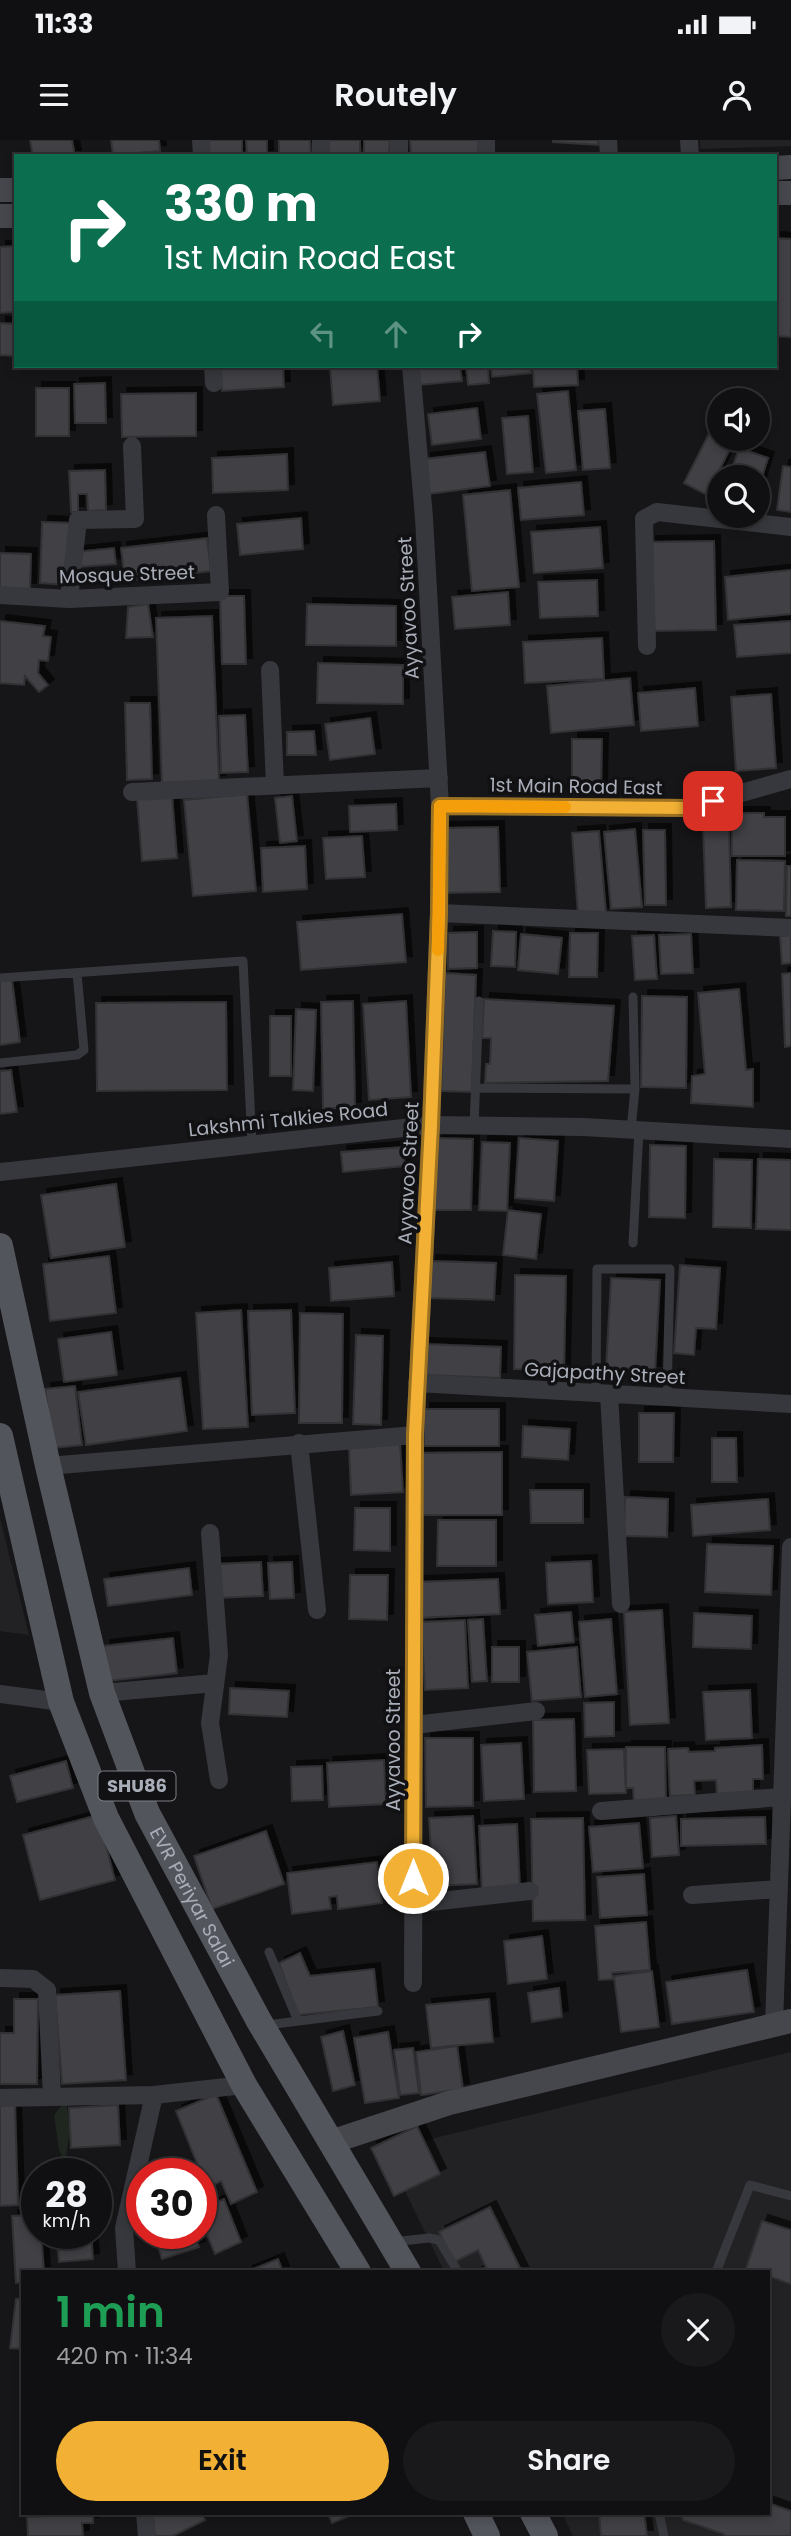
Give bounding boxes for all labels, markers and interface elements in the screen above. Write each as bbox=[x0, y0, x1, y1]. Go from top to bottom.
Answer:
text: 11:33 bbox=[35, 6, 93, 42]
text: Routely bbox=[334, 72, 457, 117]
icon: menu bbox=[35, 76, 73, 114]
icon: person bbox=[718, 76, 756, 114]
text: 330 m bbox=[164, 170, 318, 238]
icon: right bbox=[49, 182, 140, 273]
text: 1st Main Road East bbox=[164, 235, 455, 280]
icon: left bbox=[304, 315, 342, 353]
icon: ahead bbox=[377, 315, 415, 353]
icon: right bbox=[450, 315, 488, 353]
map controls bbox=[707, 388, 770, 528]
button: sound bbox=[707, 388, 770, 451]
button: search bbox=[707, 465, 770, 528]
street label: Ayyavoo Street bbox=[391, 536, 426, 680]
street label: Mosque Street bbox=[59, 559, 195, 590]
street label: 1st Main Road East bbox=[489, 771, 663, 802]
pin bbox=[683, 771, 743, 831]
icon: arrive bbox=[694, 782, 732, 820]
street label: Lakshmi Talkies Road bbox=[187, 1096, 389, 1143]
street label: Ayyavoo Street bbox=[391, 1101, 426, 1245]
street label: Gajapathy Street bbox=[524, 1356, 686, 1391]
street label: Ayyavoo Street bbox=[380, 1669, 407, 1811]
road number: SHU86 bbox=[99, 1772, 176, 1800]
street label: EVR Periyar Salai bbox=[143, 1822, 241, 1972]
position arrow bbox=[376, 1841, 450, 1915]
speed limit sign: 30 bbox=[126, 2158, 217, 2249]
text: 28 bbox=[45, 2170, 88, 2219]
text: km/h bbox=[43, 2208, 90, 2233]
text: 1 min bbox=[56, 2283, 165, 2342]
button: close bbox=[661, 2293, 735, 2367]
text: 420 m · 11:34 bbox=[56, 2340, 193, 2372]
button: Exit bbox=[56, 2421, 389, 2501]
button: Share bbox=[403, 2421, 735, 2501]

